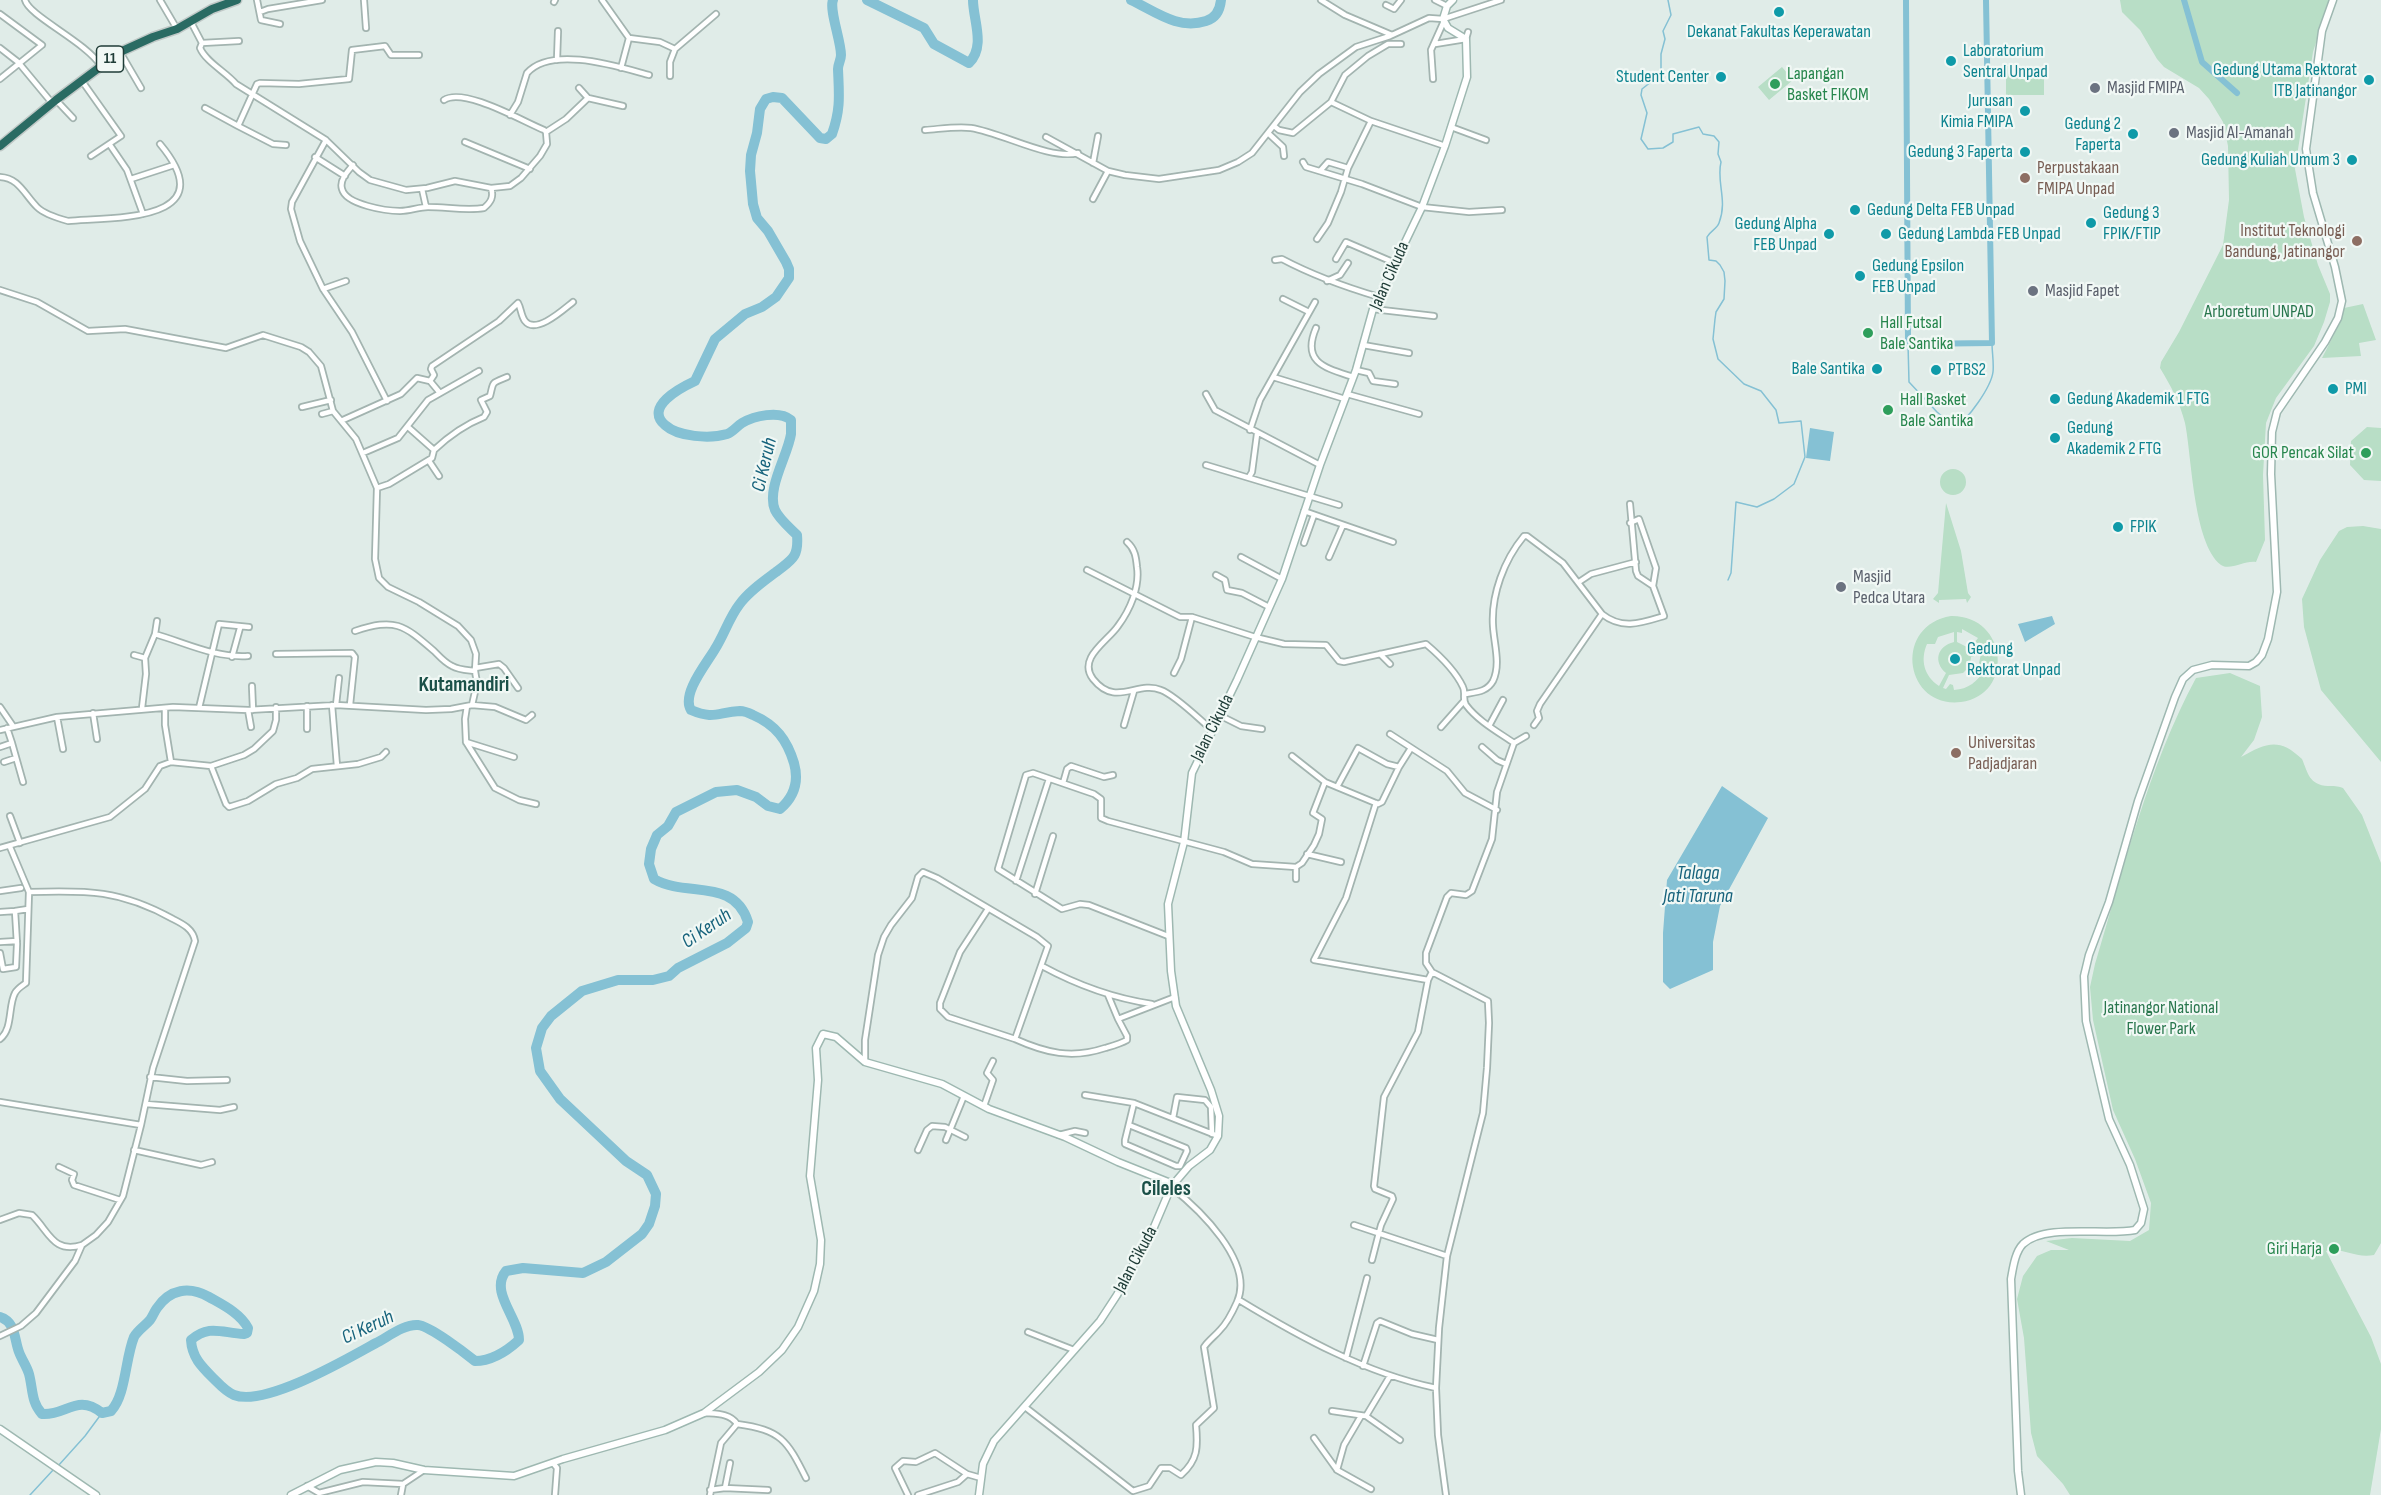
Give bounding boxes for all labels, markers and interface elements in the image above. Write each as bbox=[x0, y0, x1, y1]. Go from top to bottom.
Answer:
marker: Dekanat Fakultas Keperawatan bbox=[1772, 5, 1786, 19]
place label: Dekanat Fakultas Keperawatan bbox=[1687, 21, 1871, 43]
place label: Laboratorium Sentral Unpad bbox=[1963, 40, 2048, 82]
road number: 11 bbox=[96, 46, 124, 72]
marker: Laboratorium Sentral Unpad bbox=[1944, 54, 1958, 68]
place label: Gedung Utama Rektorat ITB Jatinangor bbox=[2213, 59, 2357, 101]
place label: Lapangan Basket FIKOM bbox=[1787, 63, 1869, 106]
place label: Student Center bbox=[1616, 66, 1709, 88]
marker: Student Center bbox=[1714, 70, 1728, 84]
marker: Gedung Utama Rektorat ITB Jatinangor bbox=[2362, 73, 2376, 87]
marker: Lapangan Basket FIKOM bbox=[1768, 77, 1782, 91]
place label: Masjid FMIPA bbox=[2107, 77, 2184, 99]
marker: Masjid FMIPA bbox=[2088, 81, 2102, 95]
place label: Jurusan Kimia FMIPA bbox=[1940, 90, 2013, 132]
marker: Jurusan Kimia FMIPA bbox=[2018, 104, 2032, 118]
place label: Gedung 2 Faperta bbox=[2065, 113, 2121, 156]
place label: Masjid Al-Amanah bbox=[2186, 122, 2293, 144]
marker: Masjid Al-Amanah bbox=[2167, 126, 2181, 140]
marker: Gedung 2 Faperta bbox=[2126, 127, 2140, 141]
place label: Gedung 3 Faperta bbox=[1908, 141, 2013, 163]
marker: Gedung 3 Faperta bbox=[2018, 145, 2032, 159]
place label: Gedung Kuliah Umum 3 bbox=[2201, 149, 2340, 171]
marker: Gedung Kuliah Umum 3 bbox=[2345, 153, 2359, 167]
place label: Perpustakaan FMIPA Unpad bbox=[2037, 157, 2119, 200]
marker: Perpustakaan FMIPA Unpad bbox=[2018, 171, 2032, 185]
place label: Gedung Delta FEB Unpad bbox=[1867, 199, 2015, 221]
place label: Gedung 3 FPIK/FTIP bbox=[2103, 202, 2161, 244]
marker: Gedung Delta FEB Unpad bbox=[1848, 203, 1862, 217]
place label: Gedung Alpha FEB Unpad bbox=[1735, 213, 1817, 256]
marker: Gedung 3 FPIK/FTIP bbox=[2084, 216, 2098, 230]
place label: Institut Teknologi Bandung, Jatinangor bbox=[2224, 220, 2345, 262]
place label: Gedung Lambda FEB Unpad bbox=[1898, 223, 2061, 245]
marker: Gedung Alpha FEB Unpad bbox=[1822, 227, 1836, 241]
marker: Gedung Lambda FEB Unpad bbox=[1879, 227, 1893, 241]
marker: Institut Teknologi Bandung, Jatinangor bbox=[2350, 234, 2364, 248]
street label: Jalan Cikuda bbox=[1365, 239, 1415, 313]
place label: Gedung Epsilon FEB Unpad bbox=[1872, 255, 1964, 298]
marker: Gedung Epsilon FEB Unpad bbox=[1853, 269, 1867, 283]
place label: Masjid Fapet bbox=[2045, 280, 2120, 302]
marker: Masjid Fapet bbox=[2026, 284, 2040, 298]
park label: Arboretum UNPAD bbox=[2204, 301, 2314, 323]
place label: Hall Futsal Bale Santika bbox=[1880, 312, 1954, 354]
marker: Hall Futsal Bale Santika bbox=[1861, 326, 1875, 340]
place label: Bale Santika bbox=[1791, 358, 1865, 380]
place label: PTBS2 bbox=[1948, 359, 1986, 381]
marker: Bale Santika bbox=[1870, 362, 1884, 376]
marker: PTBS2 bbox=[1929, 363, 1943, 377]
place label: PMI bbox=[2345, 378, 2367, 400]
marker: PMI bbox=[2326, 382, 2340, 396]
place label: Gedung Akademik 1 FTG bbox=[2067, 388, 2209, 410]
place label: Hall Basket Bale Santika bbox=[1900, 389, 1974, 432]
marker: Gedung Akademik 1 FTG bbox=[2048, 392, 2062, 406]
marker: Hall Basket Bale Santika bbox=[1881, 403, 1895, 417]
place label: Gedung Akademik 2 FTG bbox=[2067, 417, 2162, 460]
marker: Gedung Akademik 2 FTG bbox=[2048, 431, 2062, 445]
water label: Ci Keruh bbox=[747, 436, 783, 494]
place label: GOR Pencak Silat bbox=[2252, 442, 2354, 464]
marker: GOR Pencak Silat bbox=[2359, 446, 2373, 460]
place label: FPIK bbox=[2130, 516, 2157, 538]
marker: FPIK bbox=[2111, 520, 2125, 534]
place label: Masjid Pedca Utara bbox=[1853, 566, 1925, 608]
marker: Masjid Pedca Utara bbox=[1834, 580, 1848, 594]
place label: Gedung Rektorat Unpad bbox=[1967, 638, 2061, 680]
marker: Gedung Rektorat Unpad bbox=[1948, 652, 1962, 666]
district label: Kutamandiri bbox=[419, 673, 509, 699]
street label: Jalan Cikuda bbox=[1187, 691, 1239, 765]
place label: Universitas Padjadjaran bbox=[1968, 732, 2037, 774]
marker: Universitas Padjadjaran bbox=[1949, 746, 1963, 760]
water label: Talaga Jati Taruna bbox=[1663, 862, 1733, 909]
water label: Ci Keruh bbox=[678, 904, 736, 954]
park label: Jatinangor National Flower Park bbox=[2104, 997, 2218, 1040]
district label: Cileles bbox=[1141, 1177, 1191, 1203]
street label: Jalan Cikuda bbox=[1109, 1223, 1163, 1297]
place label: Giri Harja bbox=[2267, 1238, 2322, 1260]
marker: Giri Harja bbox=[2327, 1242, 2341, 1256]
water label: Ci Keruh bbox=[338, 1306, 398, 1350]

